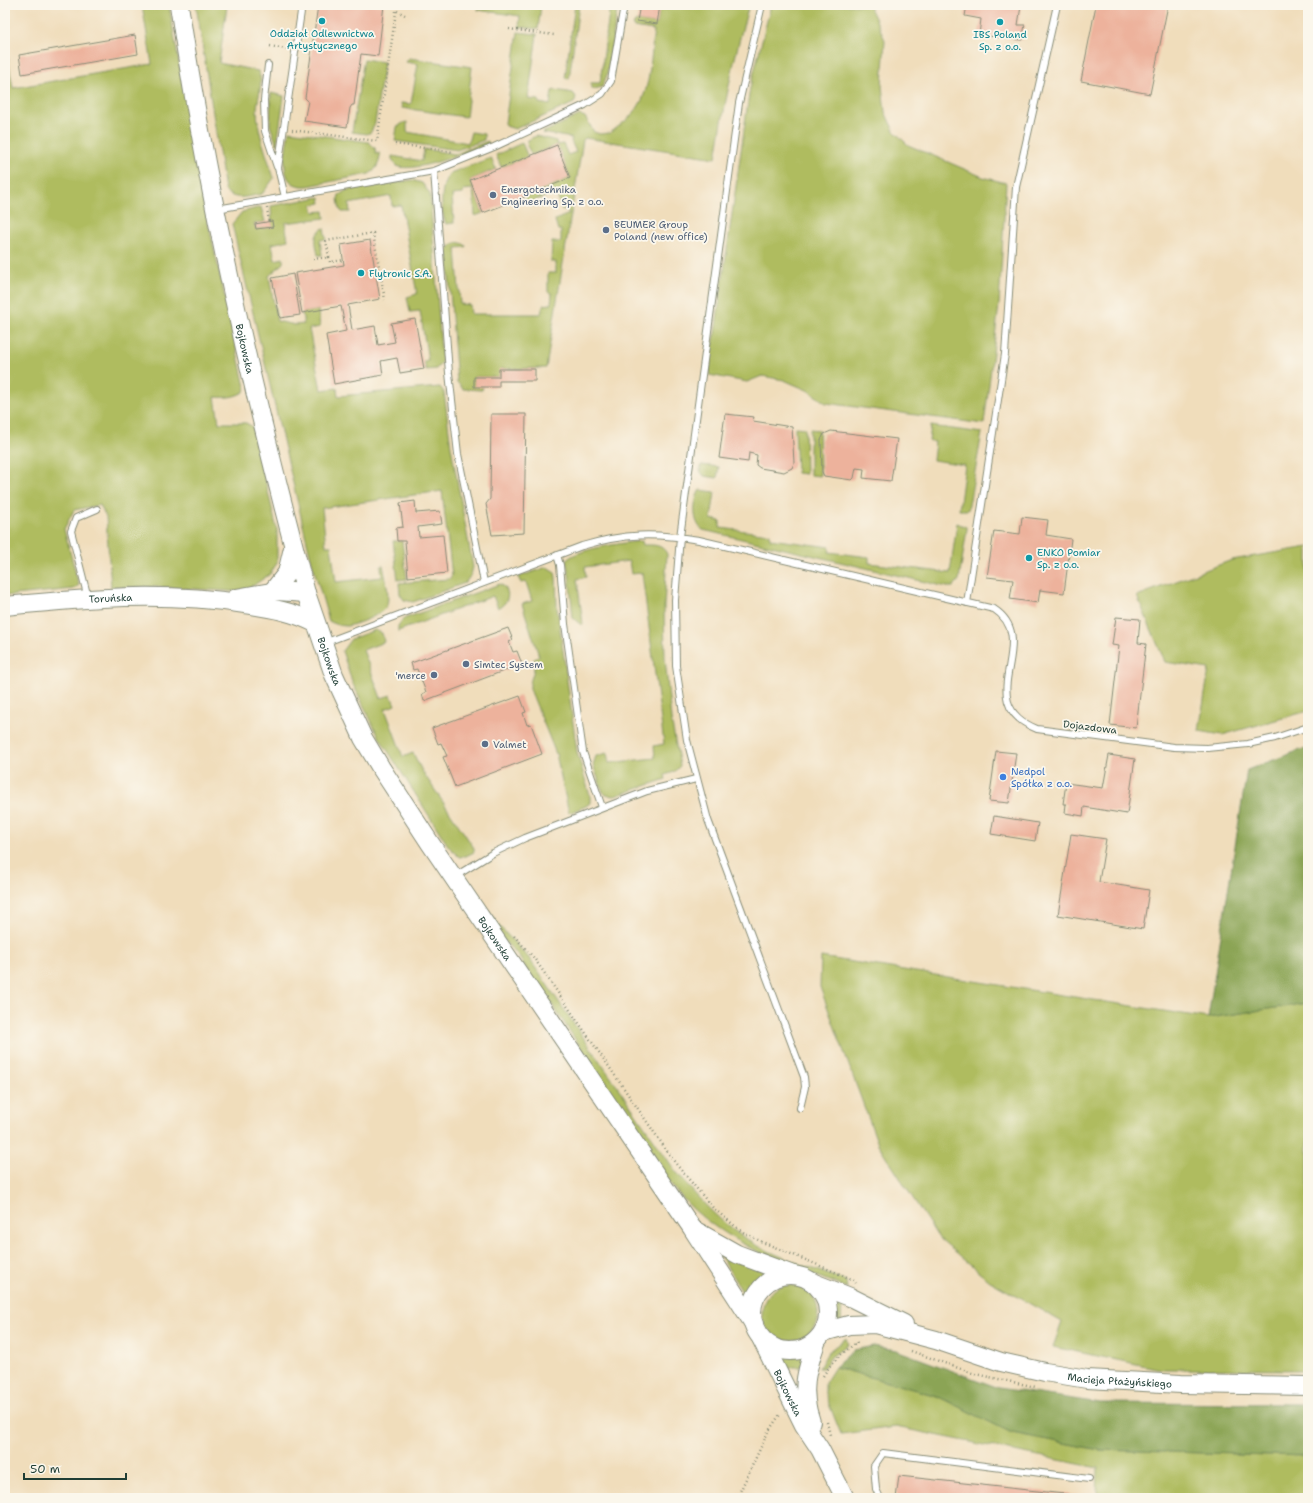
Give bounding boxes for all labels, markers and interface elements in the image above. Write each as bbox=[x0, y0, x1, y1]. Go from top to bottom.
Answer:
marker: Oddział Odlewnictwa Artystycznego bbox=[317, 16, 327, 26]
marker: IBS Poland Sp. z o.o. bbox=[995, 17, 1005, 27]
place label: Oddział Odlewnictwa Artystycznego bbox=[270, 27, 375, 52]
place label: IBS Poland Sp. z o.o. bbox=[973, 28, 1027, 53]
place label: Energotechnika Engineering Sp. z o.o. bbox=[501, 183, 604, 208]
marker: Energotechnika Engineering Sp. z o.o. bbox=[488, 190, 498, 200]
place label: BEUMER Group Poland (new office) bbox=[614, 218, 707, 243]
marker: BEUMER Group Poland (new office) bbox=[601, 225, 611, 235]
place label: Flytronic S.A. bbox=[369, 267, 432, 280]
marker: Flytronic S.A. bbox=[356, 268, 366, 278]
street label: Bojkowska bbox=[233, 322, 257, 376]
place label: ENKO Pomiar Sp. z o.o. bbox=[1037, 546, 1101, 571]
marker: ENKO Pomiar Sp. z o.o. bbox=[1024, 553, 1034, 563]
street label: Toruńska bbox=[88, 590, 133, 605]
street label: Bojkowska bbox=[315, 635, 345, 688]
place label: Simtec System bbox=[474, 658, 543, 671]
marker: Simtec System bbox=[461, 659, 471, 669]
place label: 'merce bbox=[395, 669, 426, 682]
marker: 'merce bbox=[429, 670, 439, 680]
street label: Dojazdowa bbox=[1062, 717, 1118, 737]
place label: Valmet bbox=[493, 738, 527, 751]
marker: Valmet bbox=[480, 739, 490, 749]
place label: Nedpol Spółka z o.o. bbox=[1011, 765, 1073, 790]
marker: Nedpol Spółka z o.o. bbox=[998, 772, 1008, 782]
street label: Bojkowska bbox=[475, 914, 515, 964]
street label: Bojkowska bbox=[771, 1367, 805, 1419]
street label: Macieja Płażyńskiego bbox=[1066, 1369, 1172, 1390]
scale bar bbox=[24, 1455, 126, 1481]
text: 50 m bbox=[30, 1461, 60, 1477]

